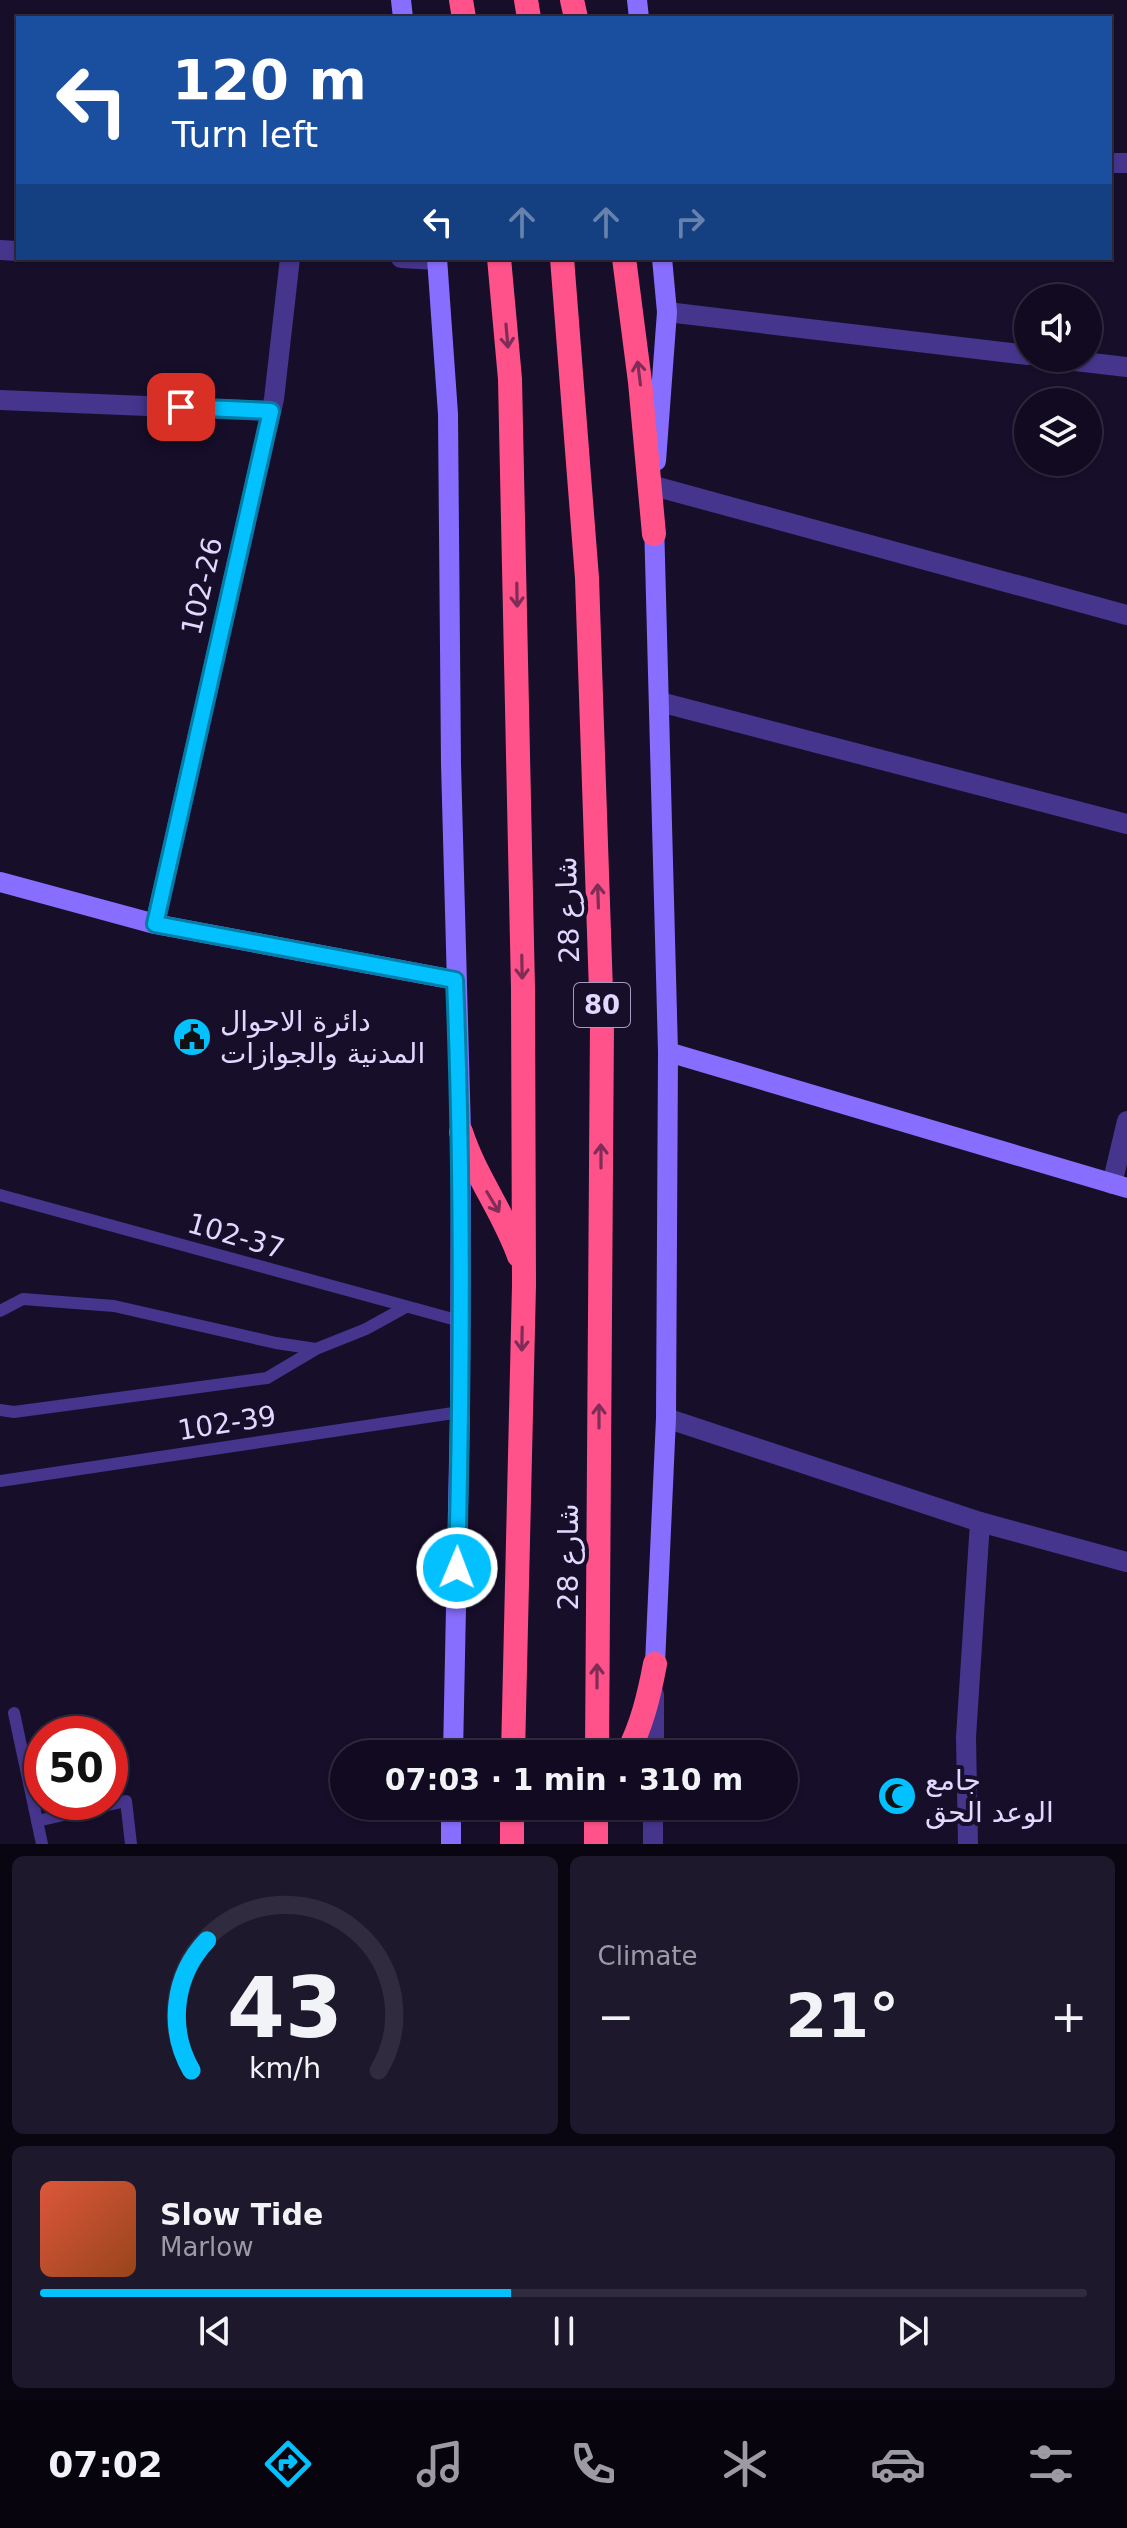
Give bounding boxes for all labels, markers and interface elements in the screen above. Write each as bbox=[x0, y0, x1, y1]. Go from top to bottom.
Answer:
text: 120 m bbox=[172, 47, 367, 112]
icon: left bbox=[40, 48, 144, 152]
text: Turn left bbox=[172, 114, 318, 155]
icon: left bbox=[416, 200, 460, 244]
icon: ahead bbox=[500, 200, 544, 244]
icon: ahead bbox=[584, 200, 628, 244]
icon: right bbox=[668, 200, 712, 244]
map controls bbox=[1014, 284, 1102, 476]
button: sound bbox=[1014, 284, 1102, 372]
one-way arrow bbox=[500, 322, 515, 349]
one-way arrow bbox=[631, 360, 646, 386]
pin bbox=[147, 373, 215, 441]
icon: arrive bbox=[159, 385, 203, 429]
button: layers bbox=[1014, 388, 1102, 476]
street label: 102-26 bbox=[175, 534, 229, 638]
one-way arrow bbox=[509, 581, 524, 608]
street label: شارع 28 bbox=[550, 856, 586, 964]
one-way arrow bbox=[590, 883, 605, 910]
one-way arrow bbox=[515, 953, 530, 980]
road number: 80 bbox=[574, 983, 630, 1027]
place label: دائرة الاحوال المدنية والجوازات bbox=[220, 1005, 425, 1070]
public building icon: دائرة الاحوال المدنية والجوازات bbox=[171, 1016, 213, 1058]
one-way arrow bbox=[593, 1143, 609, 1170]
one-way arrow bbox=[486, 1190, 502, 1213]
street label: 102-37 bbox=[184, 1206, 288, 1266]
one-way arrow bbox=[515, 1325, 530, 1352]
street label: 102-39 bbox=[175, 1399, 279, 1447]
one-way arrow bbox=[591, 1403, 607, 1430]
street label: شارع 28 bbox=[552, 1504, 585, 1610]
position arrow bbox=[415, 1526, 499, 1610]
one-way arrow bbox=[589, 1663, 605, 1690]
speed limit sign: 50 bbox=[24, 1716, 128, 1820]
text: 07:03 · 1 min · 310 m bbox=[385, 1762, 743, 1797]
place label: جامع الوعد الحق bbox=[925, 1764, 1054, 1829]
mosque icon: جامع الوعد الحق bbox=[876, 1775, 918, 1817]
text: Climate bbox=[598, 1941, 698, 1971]
text: 43 bbox=[227, 1960, 343, 2057]
text: 21° bbox=[786, 1981, 899, 2051]
text: − bbox=[598, 1991, 634, 2042]
text: + bbox=[1050, 1991, 1087, 2042]
text: km/h bbox=[249, 2051, 321, 2085]
text: Slow Tide bbox=[160, 2197, 323, 2232]
text: Marlow bbox=[160, 2232, 253, 2262]
icon: previous bbox=[193, 2309, 237, 2353]
icon: pause bbox=[542, 2309, 586, 2353]
icon: next bbox=[891, 2309, 935, 2353]
icon: directions bbox=[260, 2436, 316, 2492]
icon: music bbox=[412, 2436, 468, 2492]
icon: phone bbox=[565, 2436, 621, 2492]
icon: climate bbox=[717, 2436, 773, 2492]
icon: car bbox=[870, 2436, 926, 2492]
icon: filters bbox=[1023, 2436, 1079, 2492]
text: 07:02 bbox=[48, 2444, 163, 2485]

